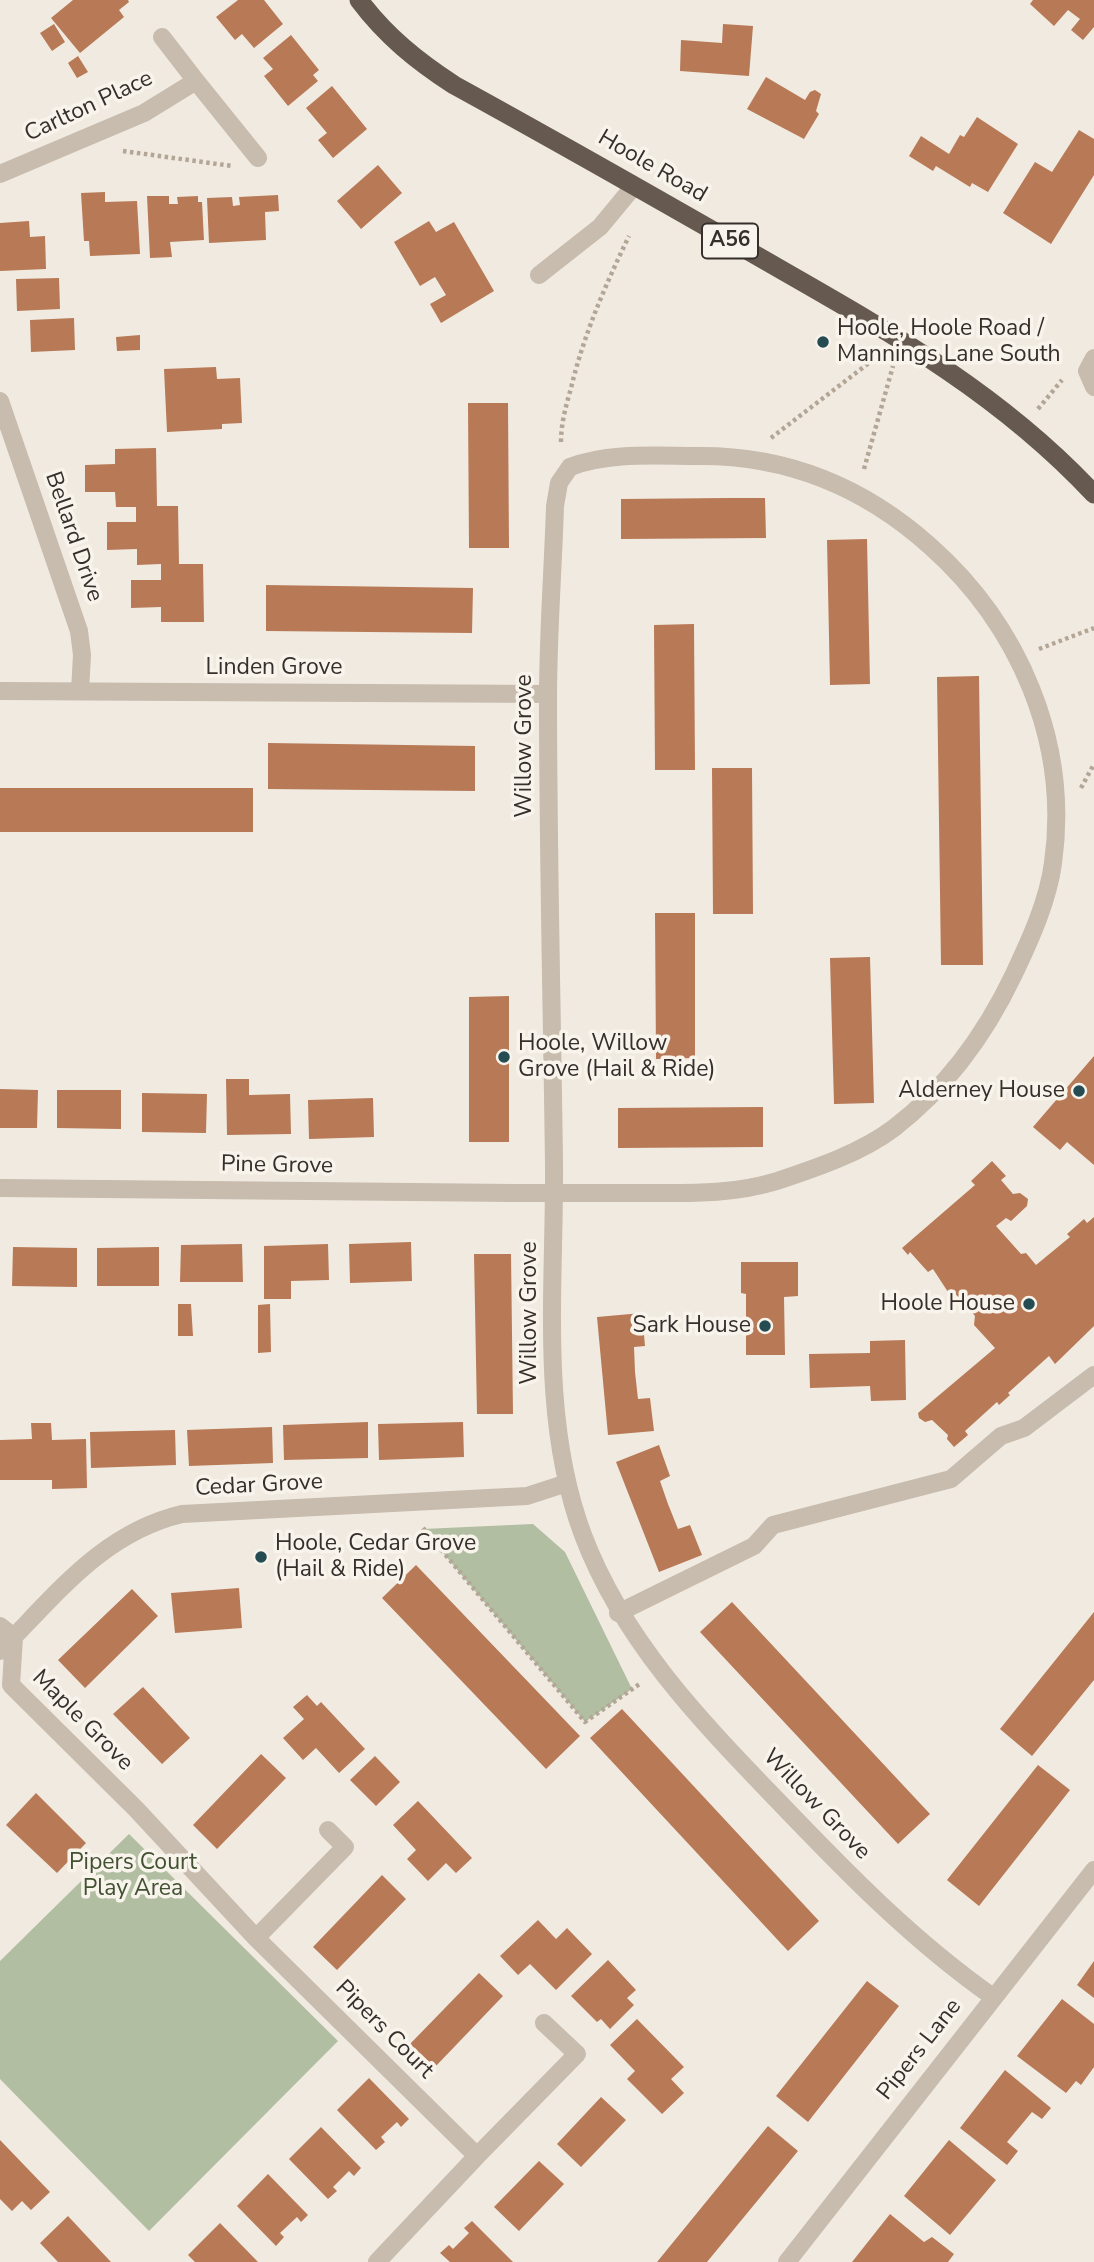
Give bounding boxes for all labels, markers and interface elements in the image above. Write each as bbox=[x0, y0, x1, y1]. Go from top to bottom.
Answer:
street label: Carlton Place bbox=[21, 65, 157, 149]
street label: Hoole Road bbox=[593, 125, 711, 209]
road number: A56 bbox=[702, 224, 758, 258]
place label: Hoole, Hoole Road / Mannings Lane South bbox=[837, 315, 1061, 369]
marker: Hoole, Hoole Road / Mannings Lane South bbox=[815, 334, 831, 350]
street label: Bellard Drive bbox=[38, 468, 108, 606]
street label: Linden Grove bbox=[206, 654, 342, 682]
street label: Willow Grove bbox=[511, 674, 539, 818]
place label: Hoole, Willow Grove (Hail & Ride) bbox=[518, 1030, 716, 1084]
marker: Hoole, Willow Grove (Hail & Ride) bbox=[496, 1049, 512, 1065]
place label: Alderney House bbox=[898, 1077, 1065, 1105]
marker: Alderney House bbox=[1071, 1083, 1087, 1099]
street label: Pine Grove bbox=[221, 1151, 333, 1181]
street label: Willow Grove bbox=[516, 1241, 544, 1385]
place label: Hoole House bbox=[881, 1290, 1015, 1318]
marker: Hoole House bbox=[1021, 1296, 1037, 1312]
place label: Sark House bbox=[633, 1312, 751, 1340]
marker: Sark House bbox=[757, 1318, 773, 1334]
street label: Cedar Grove bbox=[194, 1469, 324, 1503]
place label: Hoole, Cedar Grove (Hail & Ride) bbox=[275, 1530, 476, 1584]
marker: Hoole, Cedar Grove (Hail & Ride) bbox=[253, 1549, 269, 1565]
street label: Maple Grove bbox=[26, 1665, 138, 1777]
street label: Willow Grove bbox=[756, 1744, 876, 1866]
park label: Pipers Court Play Area bbox=[69, 1849, 197, 1903]
street label: Pipers Court bbox=[329, 1975, 439, 2085]
street label: Pipers Lane bbox=[872, 1994, 968, 2106]

